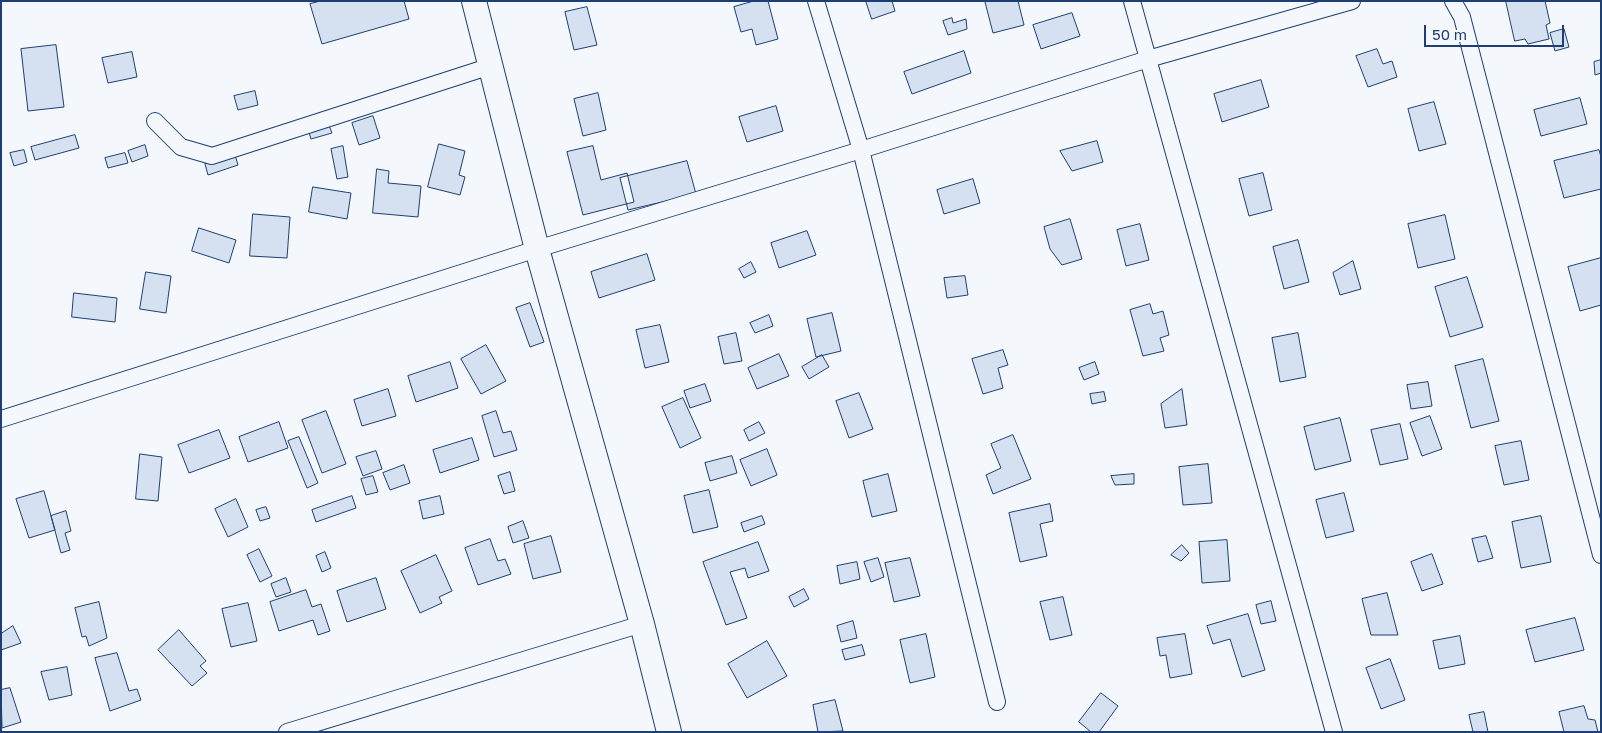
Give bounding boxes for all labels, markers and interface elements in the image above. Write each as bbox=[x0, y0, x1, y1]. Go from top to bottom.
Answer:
scale bar bbox=[1427, 15, 1567, 47]
text: 50 m bbox=[1432, 25, 1467, 43]

